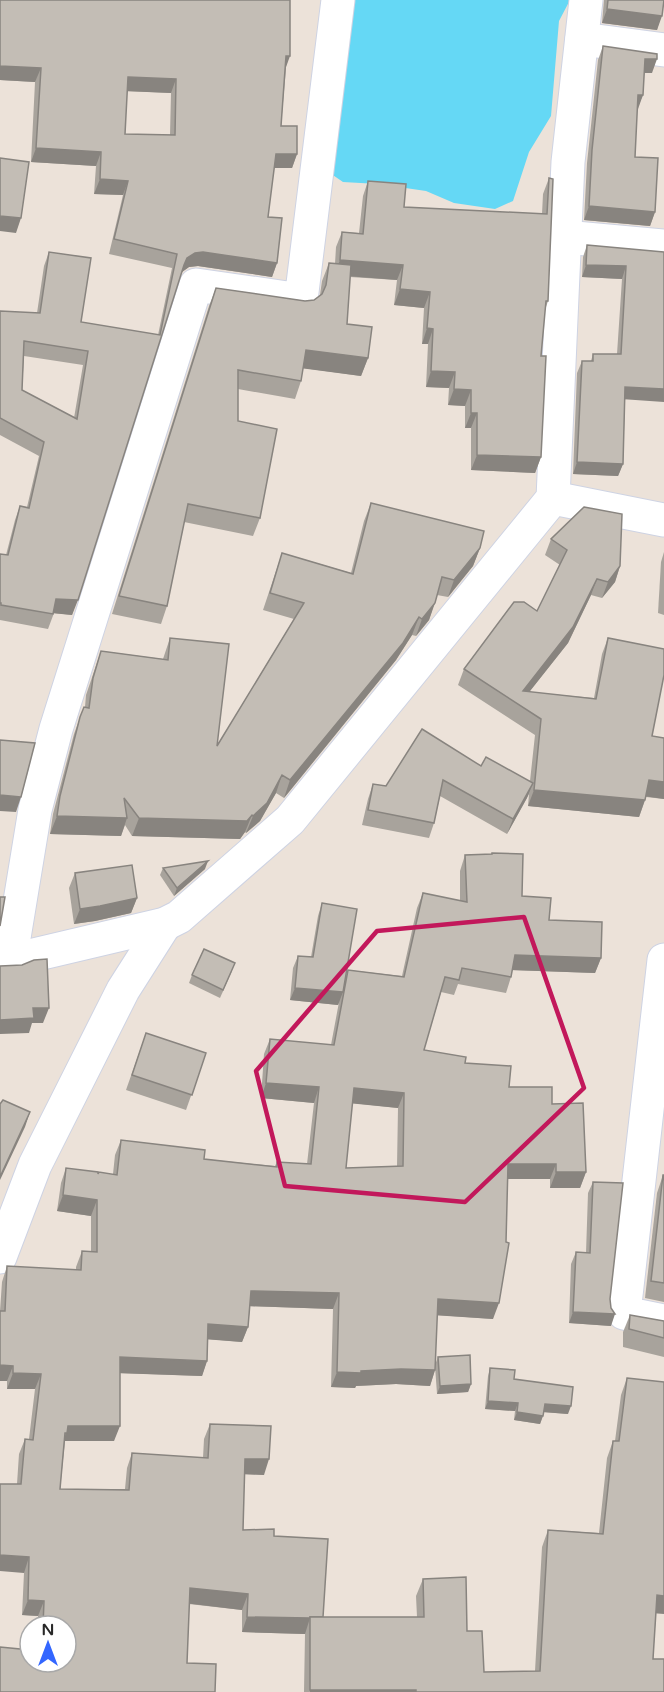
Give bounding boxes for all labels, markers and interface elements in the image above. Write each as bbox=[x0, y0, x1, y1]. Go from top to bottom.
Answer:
north arrow bbox=[18, 1614, 78, 1674]
text: N bbox=[42, 1620, 54, 1640]

